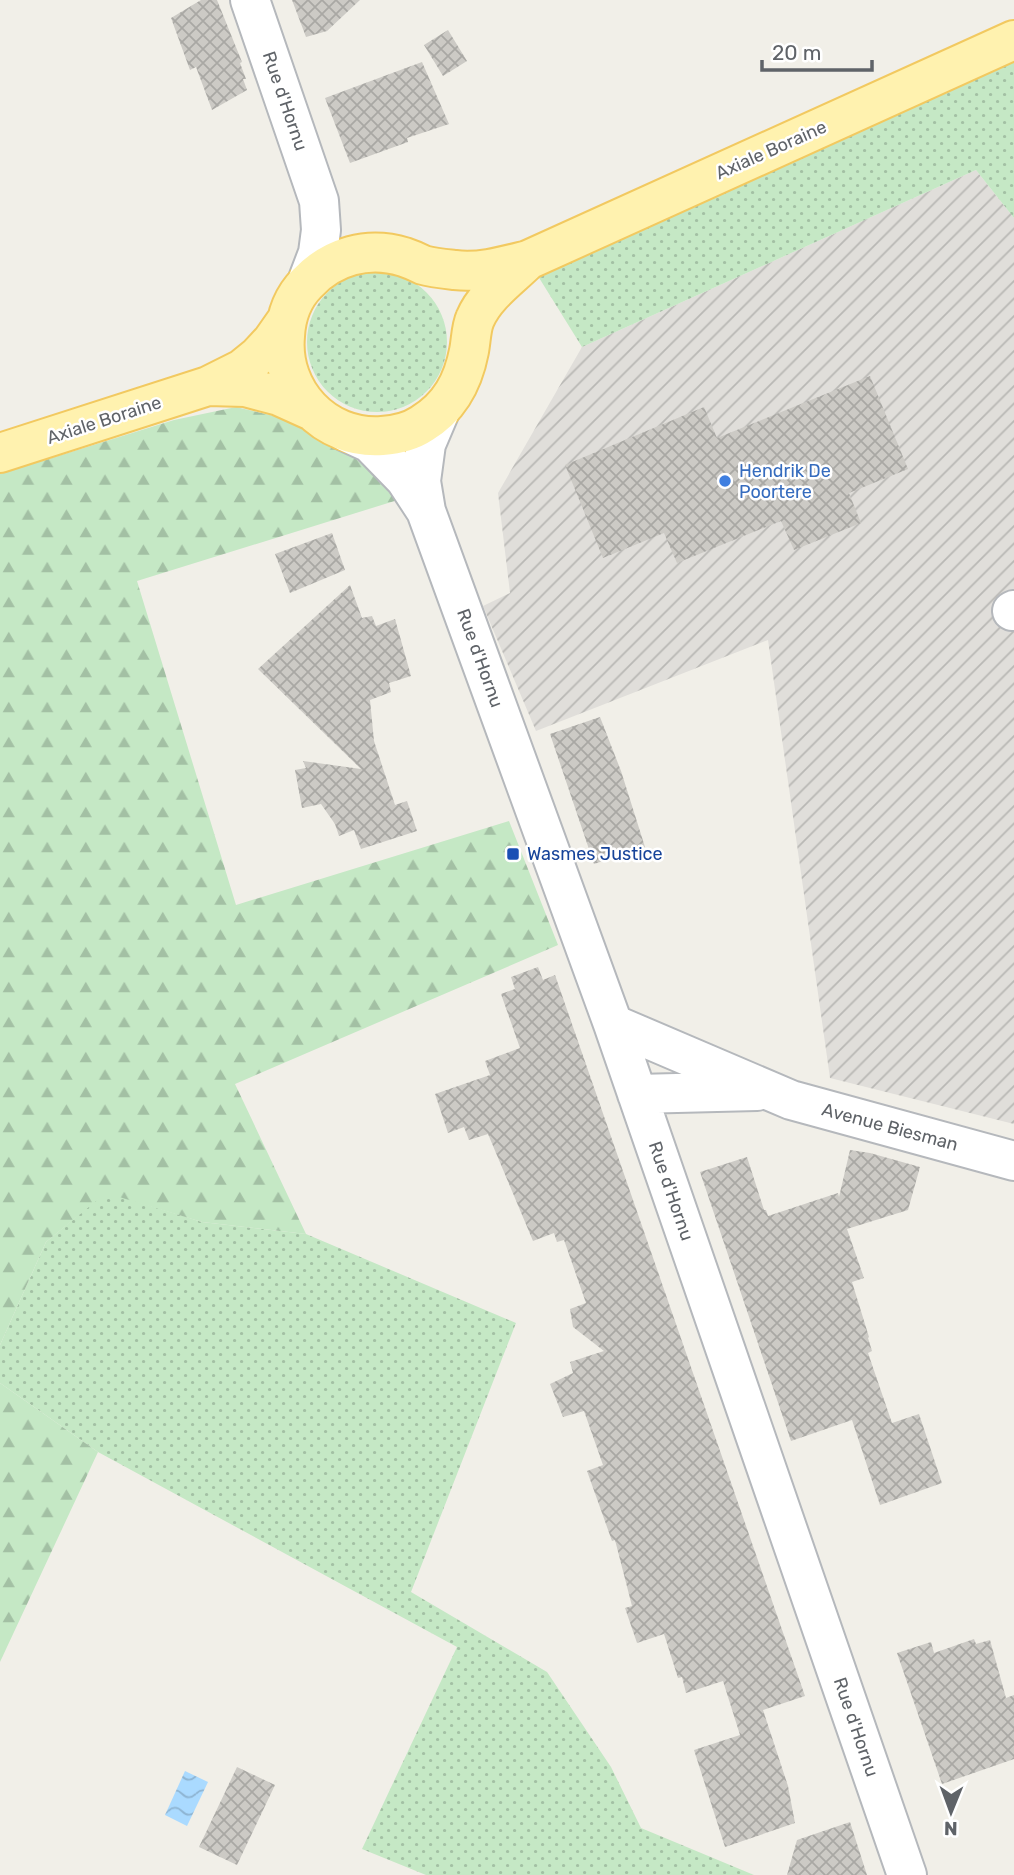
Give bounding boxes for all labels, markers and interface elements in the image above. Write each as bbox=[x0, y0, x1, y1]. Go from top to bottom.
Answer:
scale bar bbox=[762, 28, 872, 72]
text: 20 m bbox=[772, 40, 821, 65]
street label: Rue d'Hornu bbox=[258, 48, 312, 154]
street label: Axiale Boraine bbox=[712, 116, 830, 184]
street label: Axiale Boraine bbox=[44, 391, 164, 449]
place label: Hendrik De Poortere bbox=[739, 460, 831, 503]
marker: Hendrik De Poortere bbox=[717, 473, 733, 489]
street label: Rue d'Hornu bbox=[452, 606, 508, 710]
place label: Wasmes Justice bbox=[527, 843, 663, 865]
marker: Wasmes Justice bbox=[505, 846, 521, 862]
street label: Avenue Biesman bbox=[820, 1098, 960, 1156]
street label: Rue d'Hornu bbox=[644, 1138, 698, 1244]
street label: Rue d'Hornu bbox=[829, 1674, 883, 1780]
north arrow bbox=[916, 1777, 986, 1847]
text: N bbox=[944, 1817, 958, 1840]

